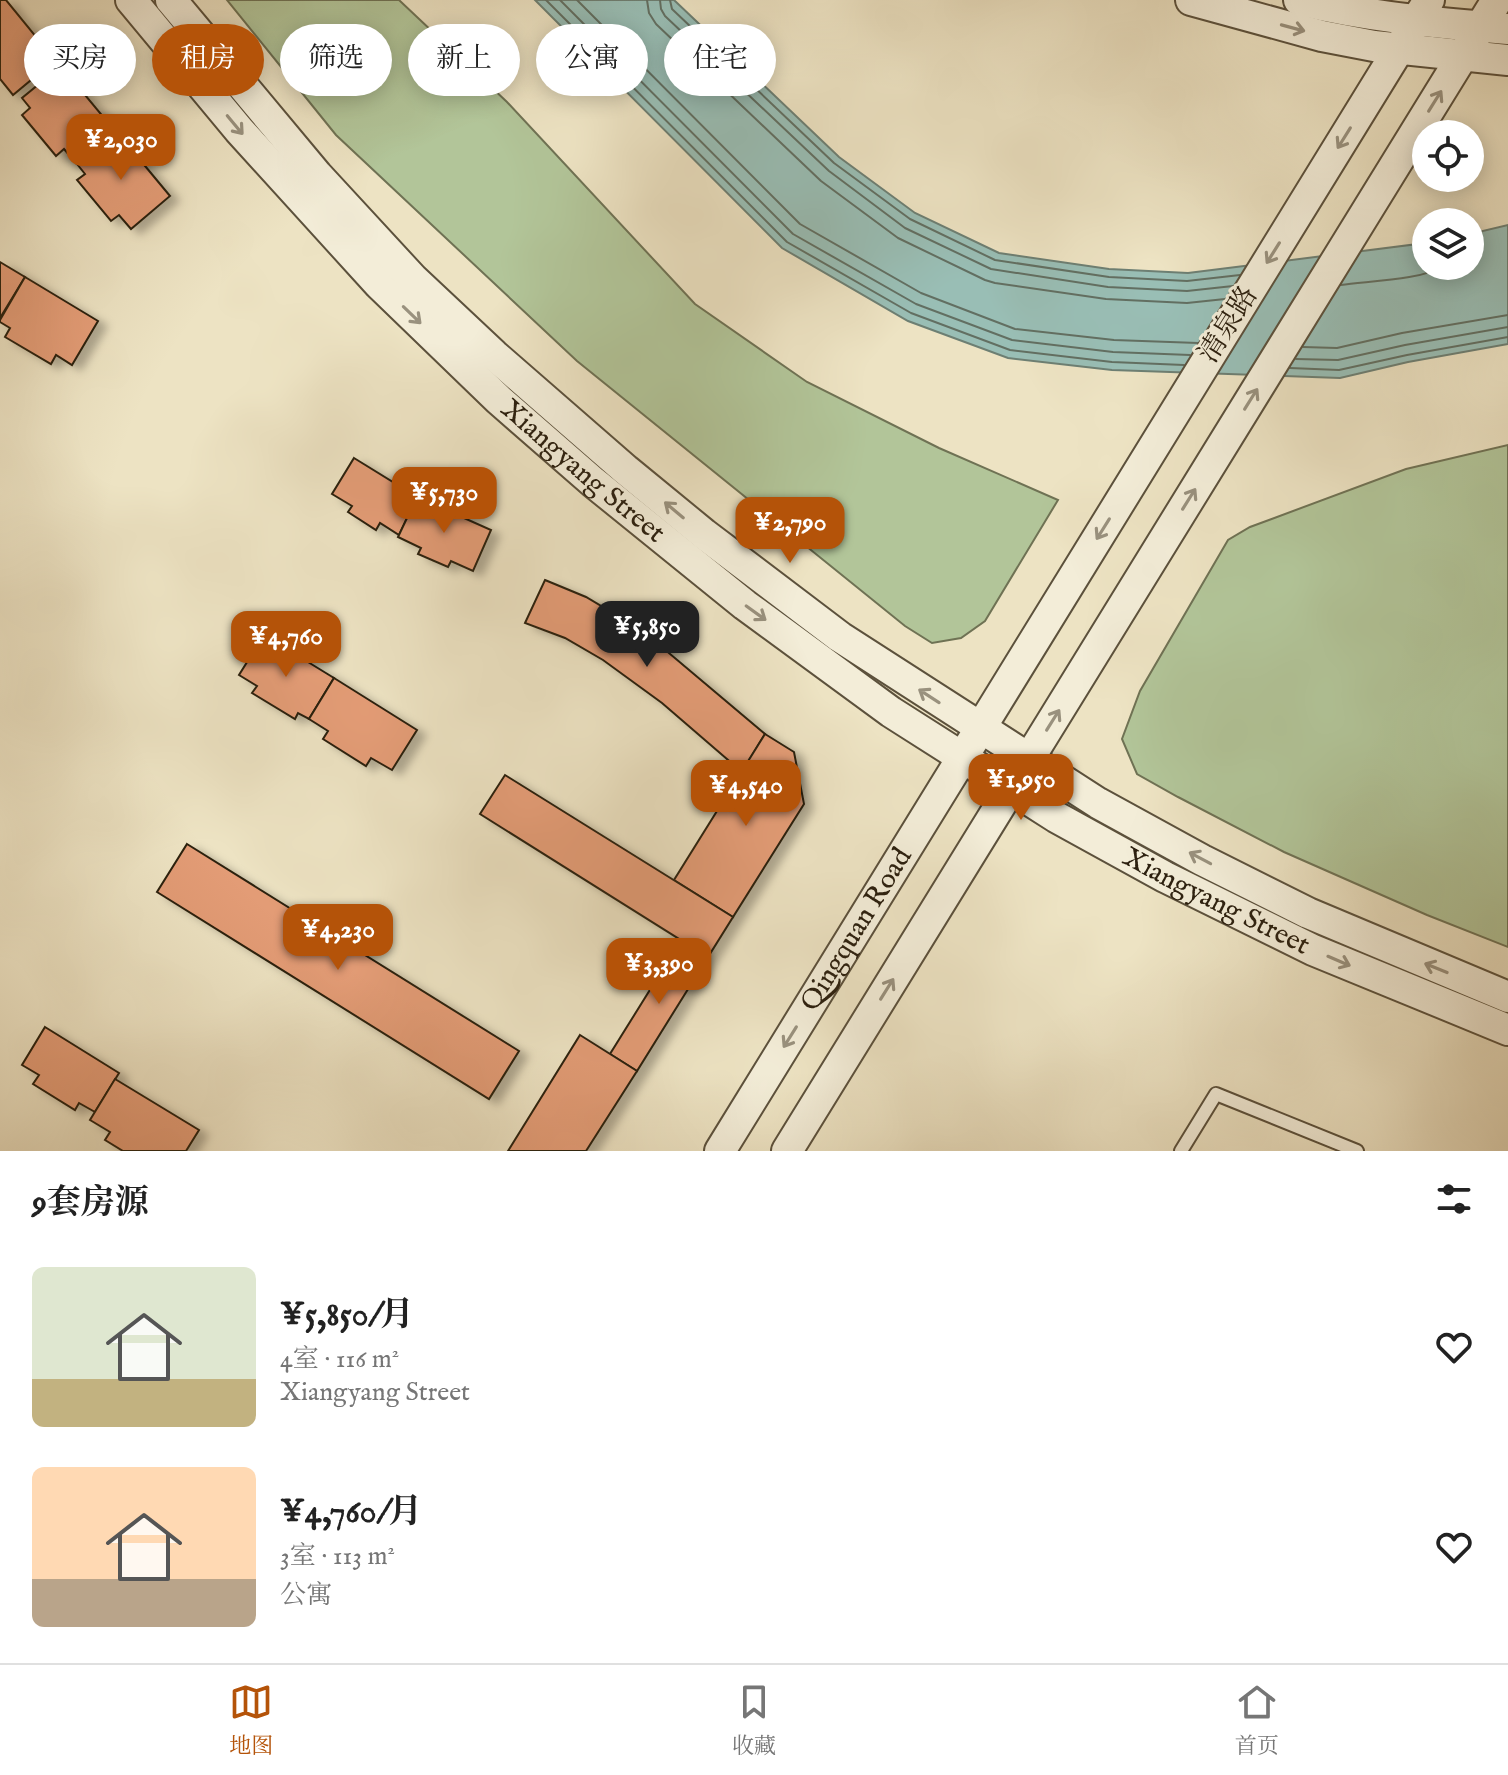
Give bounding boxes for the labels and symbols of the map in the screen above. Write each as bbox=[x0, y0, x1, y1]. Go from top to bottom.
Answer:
one-way arrow bbox=[1279, 21, 1305, 36]
one-way arrow bbox=[1427, 90, 1443, 113]
pin: ¥2,030 bbox=[56, 114, 186, 182]
one-way arrow bbox=[226, 114, 244, 134]
one-way arrow bbox=[1336, 126, 1352, 149]
one-way arrow bbox=[1265, 241, 1281, 264]
street label: 清泉路 bbox=[1192, 280, 1266, 370]
one-way arrow bbox=[401, 305, 421, 324]
one-way arrow bbox=[1243, 388, 1259, 411]
street label: Xiangyang Street bbox=[493, 392, 672, 551]
pin: ¥5,730 bbox=[379, 467, 509, 535]
one-way arrow bbox=[1182, 488, 1198, 511]
pin: ¥2,790 bbox=[725, 497, 855, 565]
one-way arrow bbox=[664, 501, 685, 519]
one-way arrow bbox=[1094, 518, 1111, 540]
pin: ¥5,850 bbox=[582, 601, 712, 669]
one-way arrow bbox=[745, 605, 766, 622]
pin: ¥4,760 bbox=[221, 611, 351, 679]
one-way arrow bbox=[919, 687, 941, 704]
one-way arrow bbox=[1045, 710, 1061, 732]
pin: ¥1,950 bbox=[956, 754, 1086, 822]
pin: ¥4,540 bbox=[681, 760, 811, 828]
street label: Xiangyang Street bbox=[1117, 840, 1316, 963]
street label: Qingquan Road bbox=[793, 841, 920, 1018]
one-way arrow bbox=[1189, 850, 1212, 866]
pin: ¥4,230 bbox=[273, 904, 403, 972]
pin: ¥3,390 bbox=[594, 938, 724, 1006]
one-way arrow bbox=[1326, 954, 1350, 969]
one-way arrow bbox=[1424, 959, 1449, 974]
one-way arrow bbox=[879, 978, 895, 1001]
one-way arrow bbox=[782, 1025, 798, 1048]

